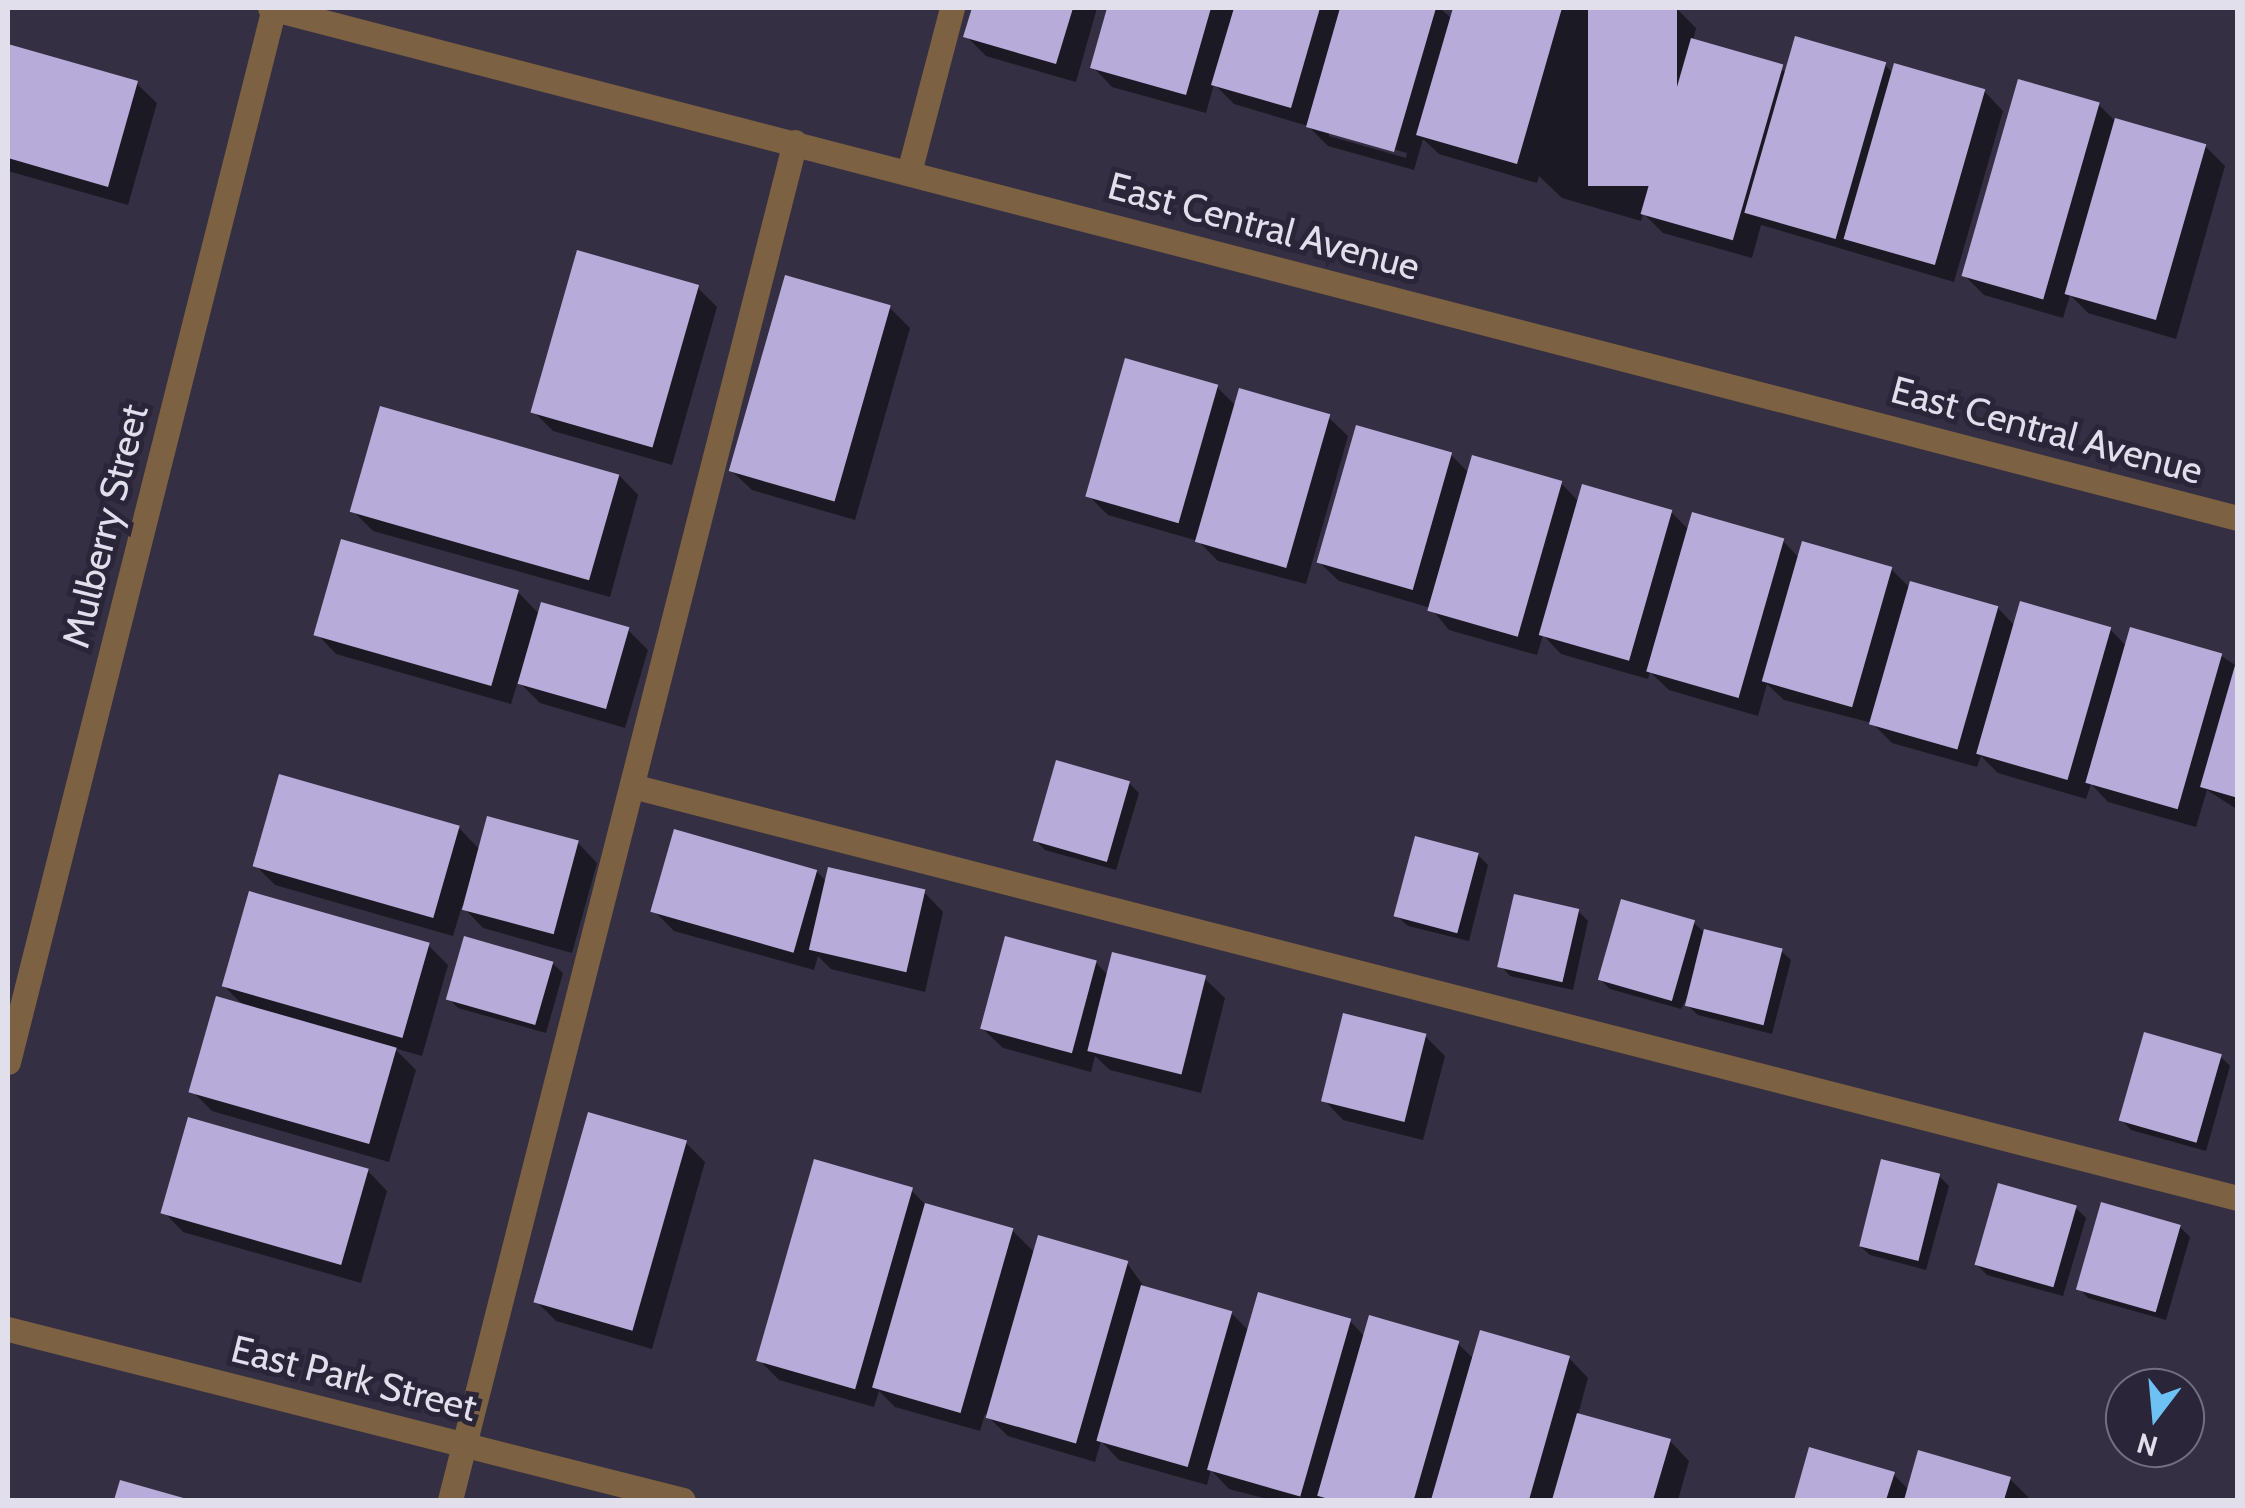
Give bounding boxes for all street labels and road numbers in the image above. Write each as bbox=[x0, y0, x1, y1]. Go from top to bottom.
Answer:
street label: East Central Avenue bbox=[1103, 163, 1425, 289]
street label: East Central Avenue bbox=[1886, 367, 2208, 493]
street label: Mulberry Street bbox=[53, 400, 157, 652]
street label: East Park Street bbox=[227, 1326, 481, 1430]

